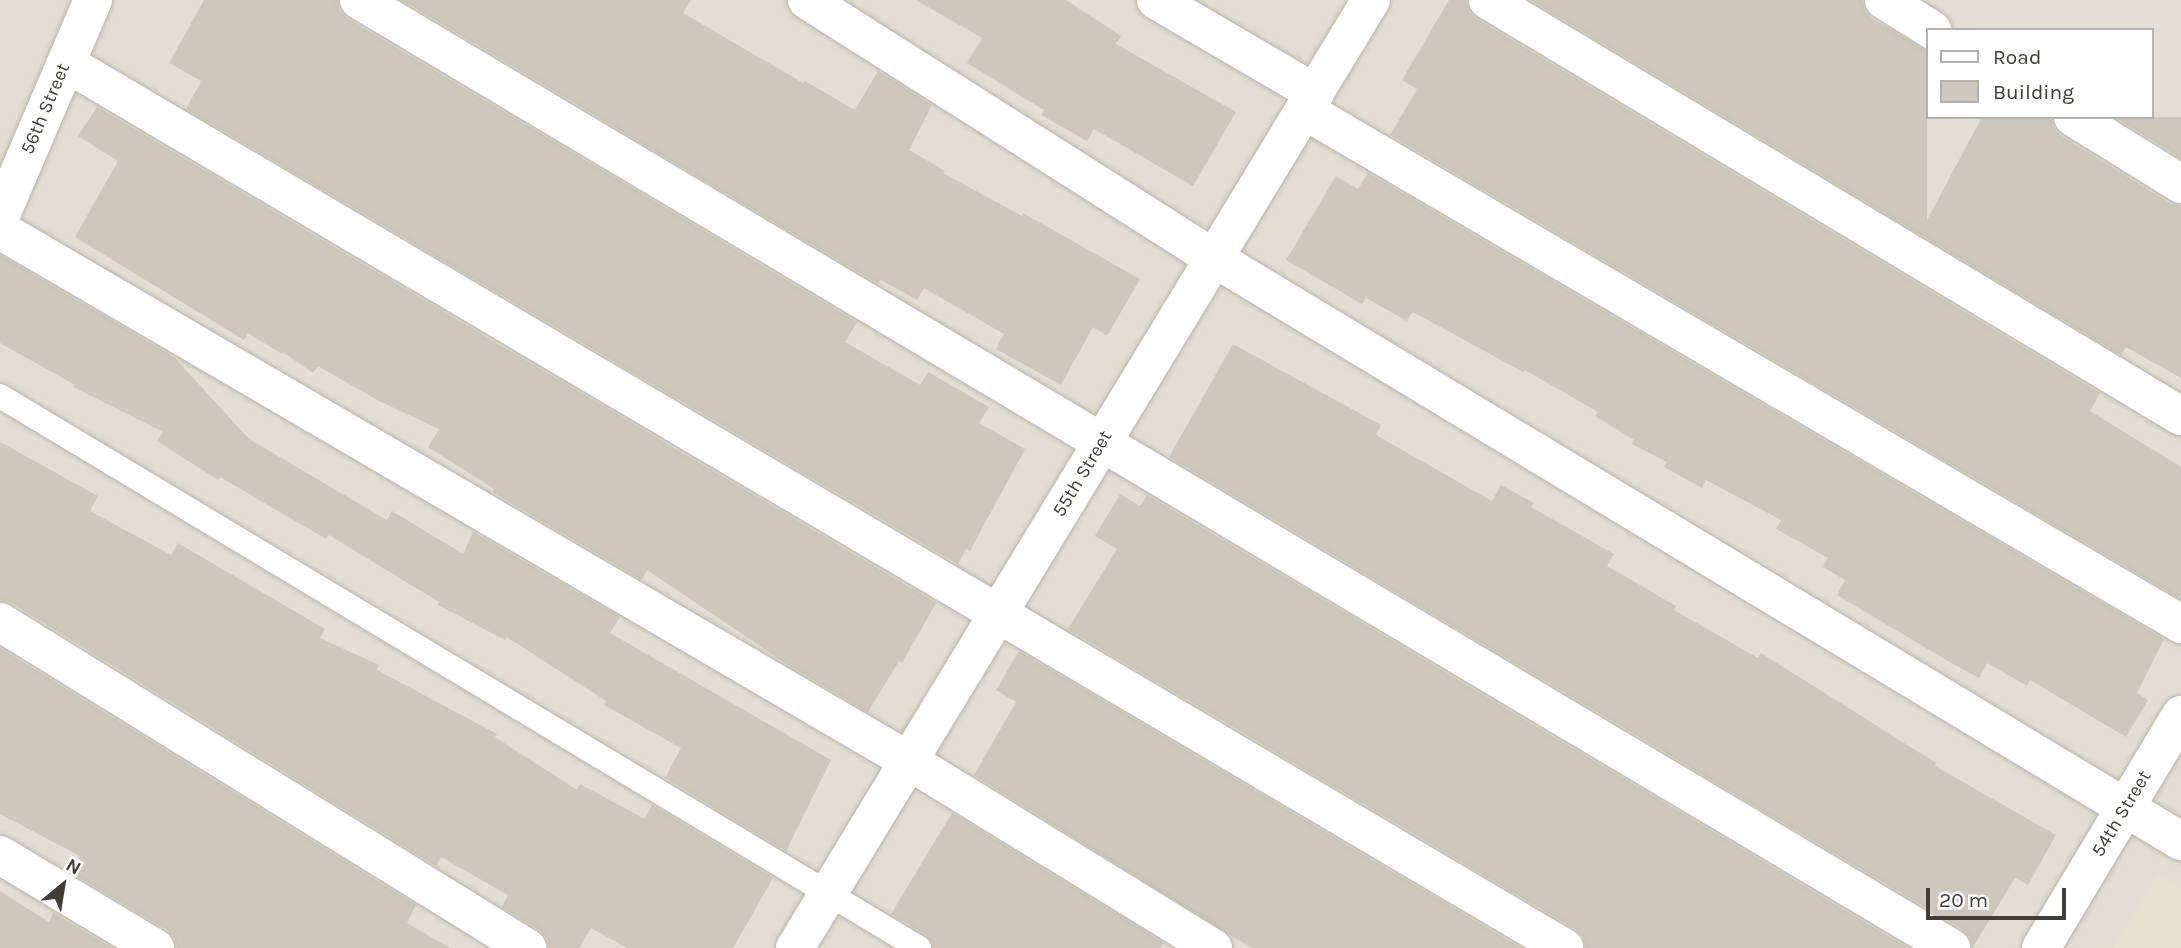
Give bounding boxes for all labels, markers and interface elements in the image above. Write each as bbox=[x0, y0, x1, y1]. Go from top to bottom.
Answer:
legend bbox=[1926, 28, 2153, 119]
text: Road bbox=[1993, 45, 2041, 69]
street label: 56th Street bbox=[17, 60, 75, 158]
text: Building bbox=[1993, 80, 2074, 104]
street label: 55th Street bbox=[1048, 427, 1118, 521]
street label: 54th Street bbox=[2087, 767, 2157, 861]
north arrow bbox=[28, 850, 98, 920]
text: N bbox=[62, 854, 85, 880]
scale bar bbox=[1929, 874, 2069, 918]
text: 20 m bbox=[1939, 888, 1988, 912]

